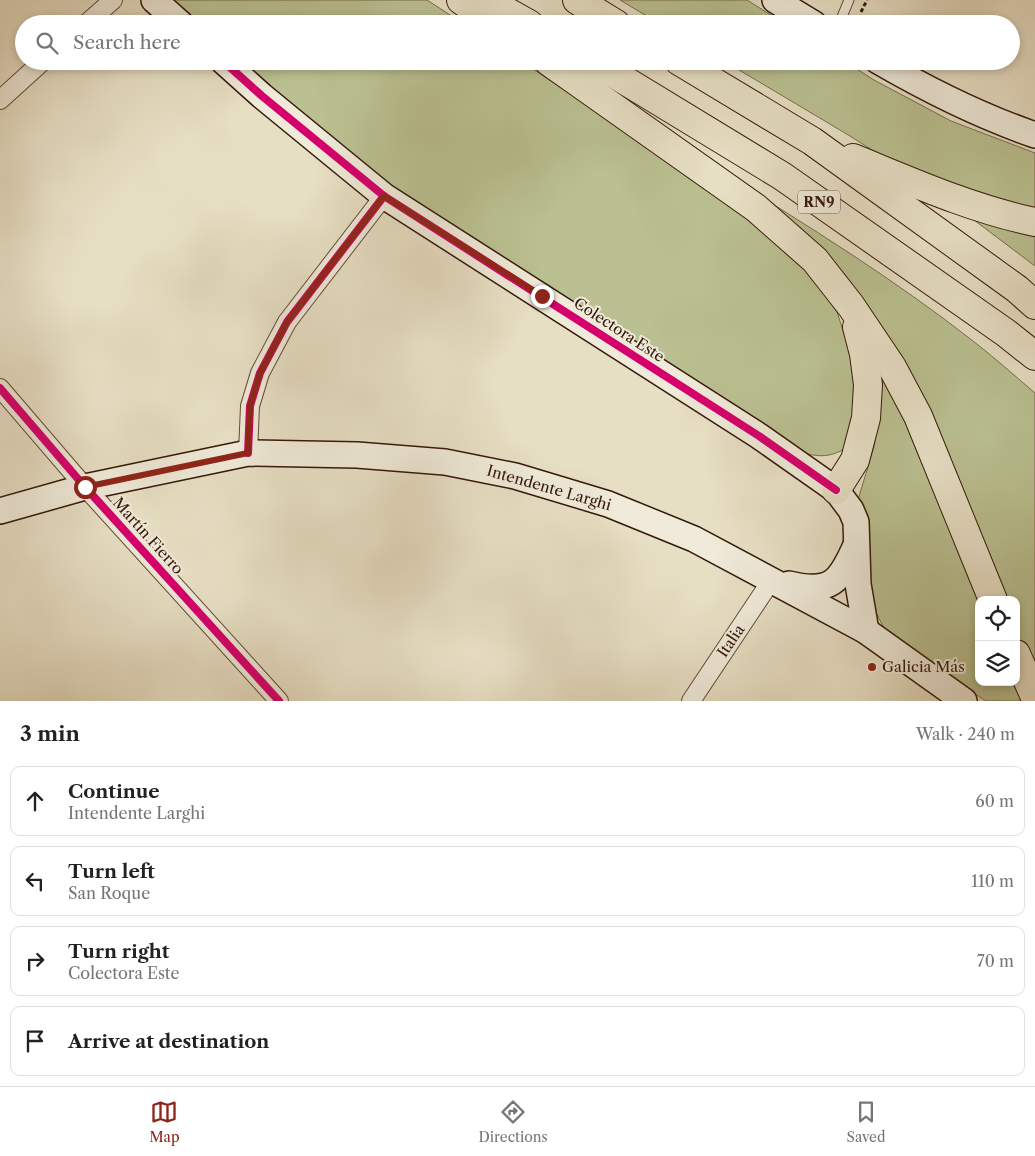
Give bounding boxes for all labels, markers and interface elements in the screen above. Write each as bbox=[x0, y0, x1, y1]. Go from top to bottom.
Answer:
search box bbox=[15, 15, 1020, 70]
icon: search bbox=[33, 29, 61, 57]
text: Search here bbox=[73, 31, 181, 54]
road number: RN9 bbox=[798, 190, 840, 213]
route end bbox=[531, 285, 554, 308]
street label: Colectora Este bbox=[570, 293, 668, 366]
street label: Intendente Larghi bbox=[485, 461, 614, 514]
route start bbox=[74, 476, 97, 499]
street label: Martín Fierro bbox=[109, 493, 188, 578]
map controls bbox=[975, 596, 1020, 686]
button: locate bbox=[975, 596, 1020, 641]
street label: Italia bbox=[713, 621, 748, 661]
button: layers bbox=[975, 641, 1020, 686]
place label: Galicia Más bbox=[882, 657, 965, 676]
marker: Galicia Más bbox=[866, 661, 878, 673]
text: 3 min bbox=[20, 721, 80, 746]
text: Walk · 240 m bbox=[916, 724, 1015, 744]
text: Continue bbox=[68, 780, 160, 803]
icon: ahead bbox=[21, 787, 49, 815]
text: 60 m bbox=[975, 791, 1014, 811]
text: Intendente Larghi bbox=[68, 803, 205, 823]
text: Turn left bbox=[68, 860, 155, 883]
icon: left bbox=[21, 867, 49, 895]
text: 110 m bbox=[971, 871, 1014, 891]
text: San Roque bbox=[68, 883, 150, 903]
text: Turn right bbox=[68, 940, 169, 963]
icon: right bbox=[21, 947, 49, 975]
text: 70 m bbox=[977, 951, 1014, 971]
text: Colectora Este bbox=[68, 963, 179, 983]
icon: arrive bbox=[21, 1027, 49, 1055]
text: Arrive at destination bbox=[68, 1030, 269, 1053]
tab: Map bbox=[149, 1098, 180, 1146]
tab: Directions bbox=[478, 1098, 548, 1146]
tab: Saved bbox=[847, 1098, 885, 1146]

